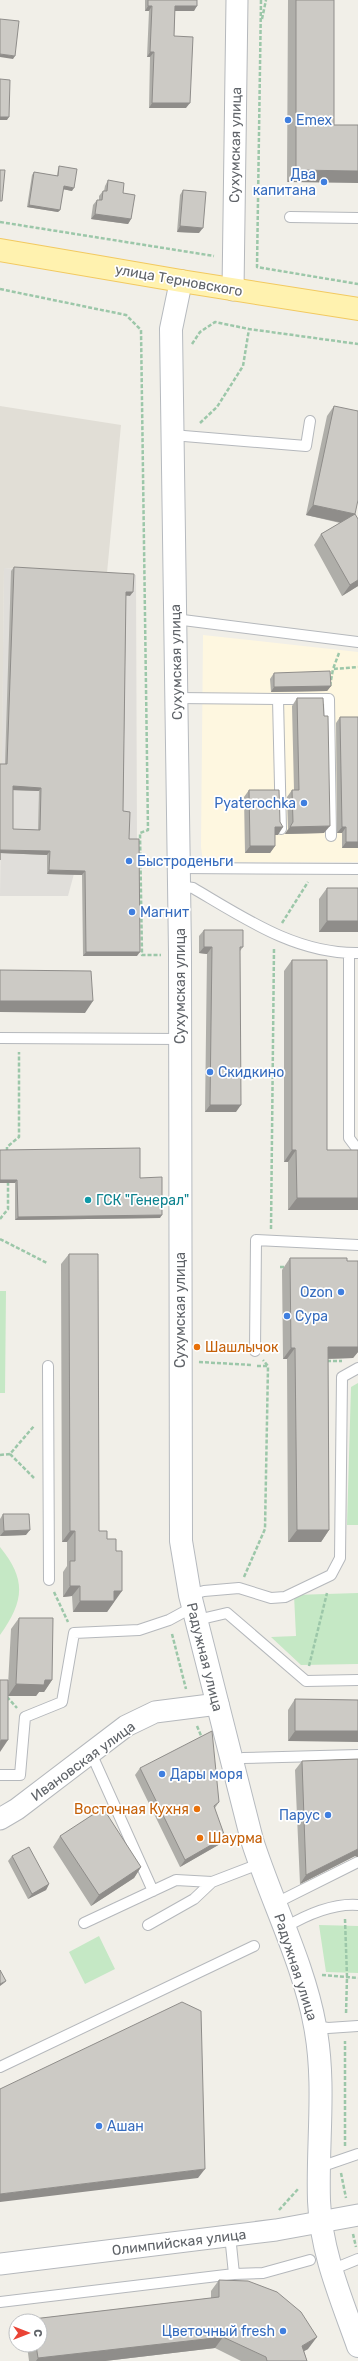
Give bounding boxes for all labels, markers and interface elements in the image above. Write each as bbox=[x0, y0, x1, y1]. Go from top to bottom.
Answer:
street label: Сухумская улица bbox=[226, 87, 245, 203]
place label: Emex bbox=[296, 112, 333, 129]
marker: Emex bbox=[283, 115, 293, 125]
place label: Два капитана bbox=[253, 166, 316, 199]
marker: Два капитана bbox=[319, 177, 329, 187]
street label: улица Терновского bbox=[114, 261, 244, 300]
street label: Сухумская улица bbox=[167, 604, 186, 720]
place label: Pyaterochka bbox=[214, 795, 296, 812]
marker: Pyaterochka bbox=[299, 798, 309, 808]
place label: Быстроденьги bbox=[137, 853, 233, 870]
marker: Быстроденьги bbox=[124, 856, 134, 866]
place label: Магнит bbox=[140, 904, 189, 921]
marker: Магнит bbox=[127, 907, 137, 917]
street label: Сухумская улица bbox=[172, 928, 189, 1044]
place label: Скидкино bbox=[218, 1064, 284, 1081]
marker: Скидкино bbox=[205, 1067, 215, 1077]
place label: ГСК "Генерал" bbox=[96, 1192, 189, 1209]
marker: ГСК "Генерал" bbox=[83, 1195, 93, 1205]
street label: Сухумская улица bbox=[172, 1252, 189, 1368]
place label: Ozon bbox=[300, 1284, 333, 1301]
marker: Ozon bbox=[336, 1287, 346, 1297]
place label: Сура bbox=[295, 1308, 328, 1325]
marker: Сура bbox=[282, 1311, 292, 1321]
place label: Шашлычок bbox=[205, 1339, 279, 1356]
marker: Шашлычок bbox=[192, 1342, 202, 1352]
street label: Радужная улица bbox=[183, 1601, 226, 1713]
street label: Ивановская улица bbox=[28, 1718, 139, 1805]
place label: Дары моря bbox=[170, 1766, 243, 1783]
marker: Дары моря bbox=[157, 1769, 167, 1779]
place label: Восточная Кухня bbox=[74, 1801, 189, 1818]
marker: Восточная Кухня bbox=[192, 1804, 202, 1814]
place label: Парус bbox=[279, 1807, 320, 1824]
marker: Парус bbox=[323, 1810, 333, 1820]
place label: Шаурма bbox=[208, 1830, 262, 1847]
marker: Шаурма bbox=[195, 1833, 205, 1843]
street label: Радужная улица bbox=[270, 1911, 321, 2023]
place label: Ашан bbox=[107, 2118, 144, 2135]
marker: Ашан bbox=[94, 2121, 104, 2131]
street label: Олимпийская улица bbox=[111, 2226, 247, 2259]
north arrow bbox=[8, 2313, 48, 2353]
place label: Цветочный fresh bbox=[162, 2323, 275, 2340]
marker: Цветочный fresh bbox=[278, 2326, 288, 2336]
text: С bbox=[31, 2329, 44, 2337]

